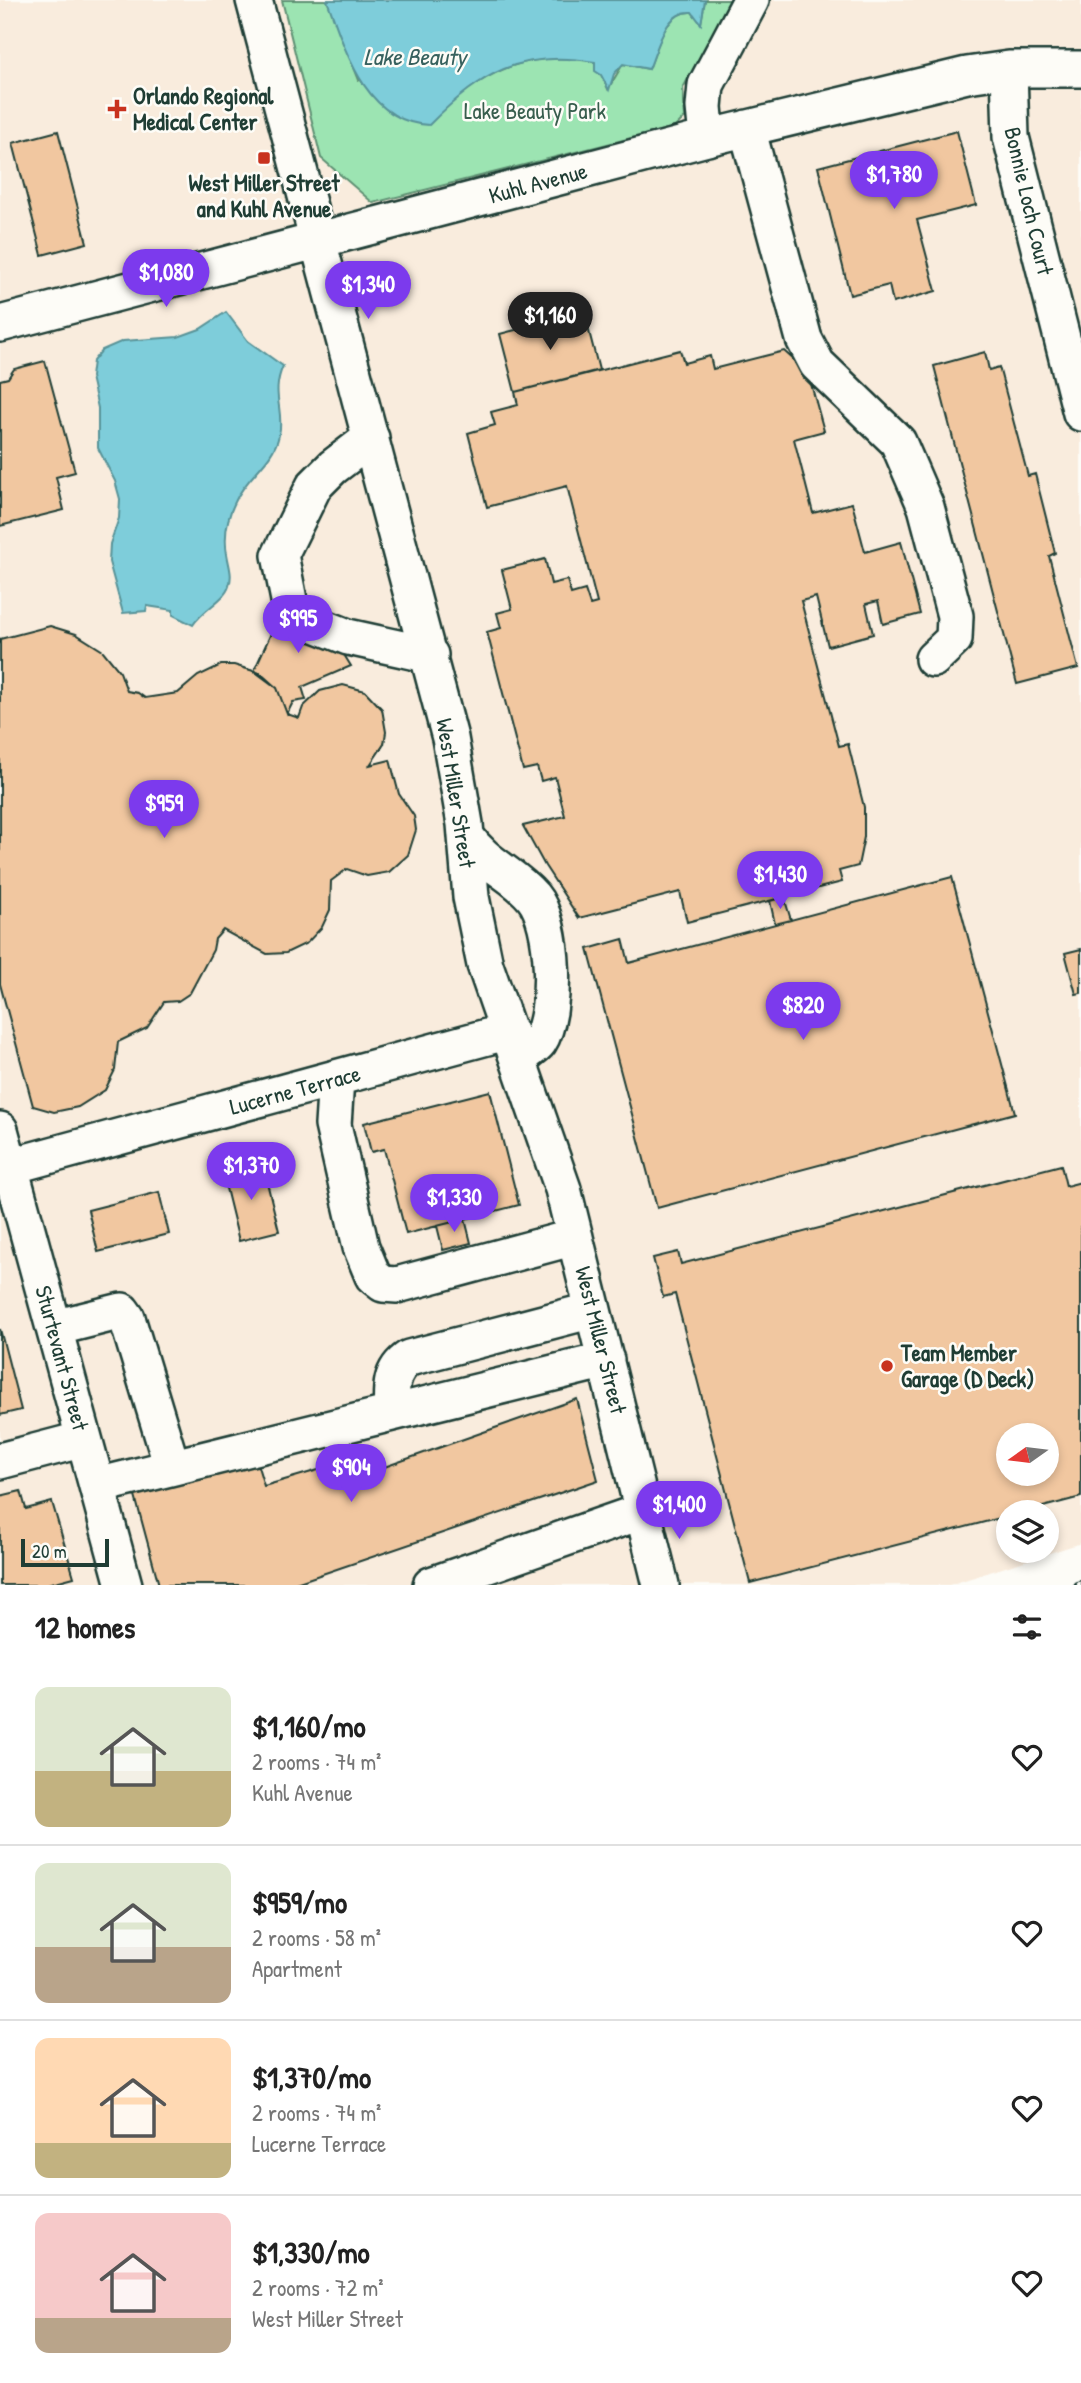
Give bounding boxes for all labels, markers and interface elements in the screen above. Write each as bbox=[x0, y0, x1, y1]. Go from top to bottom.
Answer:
water label: Lake Beauty bbox=[364, 40, 469, 73]
place label: Orlando Regional Medical Center bbox=[133, 80, 274, 137]
park label: Lake Beauty Park bbox=[464, 95, 606, 126]
marker: Orlando Regional Medical Center bbox=[107, 99, 127, 119]
street label: Bonnie Loch Court bbox=[997, 124, 1062, 279]
marker: West Miller Street and Kuhl Avenue bbox=[256, 150, 272, 166]
pin: $1,780 bbox=[837, 152, 951, 211]
street label: Kuhl Avenue bbox=[485, 155, 590, 211]
text: $1,780 bbox=[866, 158, 922, 189]
place label: West Miller Street and Kuhl Avenue bbox=[189, 167, 341, 224]
pin: $1,080 bbox=[109, 250, 223, 309]
text: $1,080 bbox=[138, 256, 194, 287]
pin: $1,340 bbox=[311, 262, 425, 321]
text: $1,340 bbox=[341, 268, 395, 299]
pin: $1,160 bbox=[493, 292, 607, 352]
text: $1,160 bbox=[524, 299, 576, 330]
pin: $995 bbox=[257, 596, 339, 655]
text: $995 bbox=[279, 602, 317, 633]
street label: West Miller Street bbox=[429, 716, 484, 871]
pin: $959 bbox=[123, 780, 205, 840]
text: $959 bbox=[145, 787, 183, 818]
pin: $1,430 bbox=[723, 852, 837, 911]
text: $1,430 bbox=[753, 858, 807, 889]
pin: $820 bbox=[762, 982, 844, 1042]
text: $820 bbox=[782, 989, 824, 1020]
street label: Lucerne Terrace bbox=[226, 1057, 364, 1122]
pin: $1,370 bbox=[194, 1142, 308, 1202]
text: $1,370 bbox=[223, 1149, 279, 1180]
pin: $1,330 bbox=[397, 1174, 511, 1234]
text: $1,330 bbox=[426, 1181, 482, 1212]
street label: West Miller Street bbox=[568, 1263, 635, 1418]
street label: Sturtevant Street bbox=[28, 1282, 97, 1435]
place label: Team Member Garage (D Deck) bbox=[900, 1337, 1034, 1395]
marker: Team Member Garage (D Deck) bbox=[879, 1358, 895, 1374]
north arrow bbox=[996, 1423, 1059, 1486]
map controls bbox=[996, 1423, 1059, 1563]
pin: $904 bbox=[310, 1444, 392, 1504]
text: $904 bbox=[331, 1451, 371, 1482]
pin: $1,400 bbox=[622, 1482, 736, 1541]
text: $1,400 bbox=[652, 1488, 706, 1519]
button: layers bbox=[996, 1500, 1059, 1563]
scale bar bbox=[21, 1536, 108, 1568]
text: 20 m bbox=[32, 1538, 67, 1564]
text: 12 homes bbox=[35, 1607, 135, 1647]
icon: filters bbox=[1008, 1608, 1046, 1646]
text: $1,160/mo bbox=[252, 1706, 366, 1746]
icon: home bbox=[91, 1715, 175, 1799]
icon: heart bbox=[1008, 1738, 1046, 1776]
text: 2 rooms · 74 m² bbox=[252, 1746, 381, 1777]
text: Kuhl Avenue bbox=[252, 1777, 353, 1808]
text: $959/mo bbox=[252, 1882, 347, 1922]
icon: home bbox=[91, 1891, 175, 1975]
icon: heart bbox=[1008, 1914, 1046, 1952]
text: 2 rooms · 58 m² bbox=[252, 1922, 381, 1953]
text: Apartment bbox=[252, 1953, 342, 1984]
text: $1,370/mo bbox=[252, 2057, 371, 2097]
icon: home bbox=[91, 2066, 175, 2150]
icon: heart bbox=[1008, 2089, 1046, 2127]
text: 2 rooms · 74 m² bbox=[252, 2097, 381, 2128]
text: Lucerne Terrace bbox=[252, 2128, 386, 2159]
text: $1,330/mo bbox=[252, 2232, 370, 2272]
icon: home bbox=[91, 2241, 175, 2325]
icon: heart bbox=[1008, 2264, 1046, 2302]
text: 2 rooms · 72 m² bbox=[252, 2272, 384, 2303]
text: West Miller Street bbox=[252, 2303, 403, 2334]

